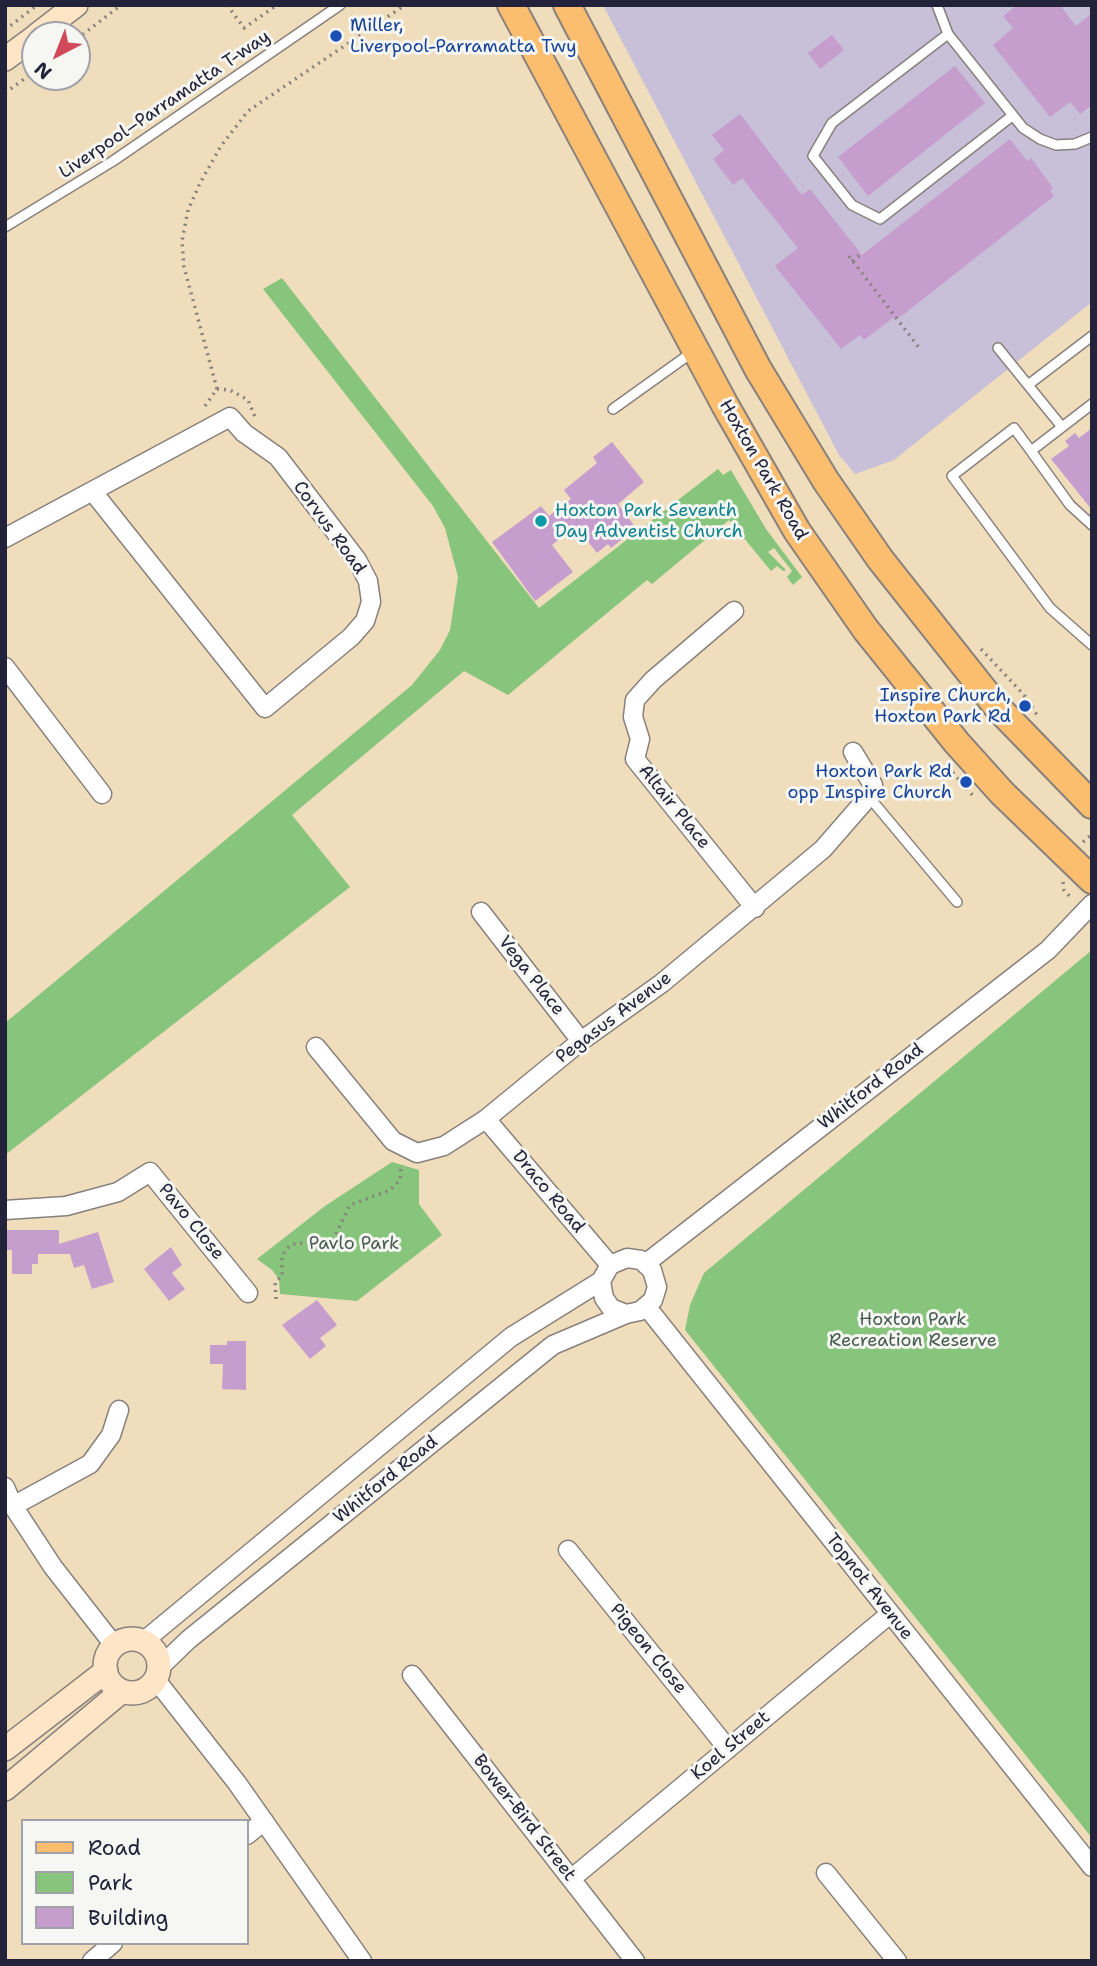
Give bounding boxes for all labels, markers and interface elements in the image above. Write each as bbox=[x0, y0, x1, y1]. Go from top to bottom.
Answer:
place label: Miller, Liverpool-Parramatta Twy bbox=[350, 15, 577, 58]
north arrow bbox=[21, 21, 91, 91]
street label: Liverpool–Parramatta T-way bbox=[55, 26, 275, 184]
marker: Miller, Liverpool-Parramatta Twy bbox=[328, 28, 344, 44]
text: N bbox=[29, 56, 57, 85]
street label: Hoxton Park Road bbox=[714, 396, 812, 544]
street label: Corvus Road bbox=[288, 477, 370, 579]
place label: Hoxton Park Seventh Day Adventist Church bbox=[555, 500, 743, 542]
marker: Hoxton Park Seventh Day Adventist Church bbox=[533, 513, 549, 529]
place label: Inspire Church, Hoxton Park Rd bbox=[874, 685, 1011, 728]
marker: Inspire Church, Hoxton Park Rd bbox=[1017, 698, 1033, 714]
street label: Altair Place bbox=[633, 761, 715, 853]
place label: Hoxton Park Rd opp Inspire Church bbox=[788, 761, 952, 804]
marker: Hoxton Park Rd opp Inspire Church bbox=[958, 774, 974, 790]
street label: Vega Place bbox=[493, 932, 569, 1020]
street label: Pegasus Avenue bbox=[552, 968, 676, 1068]
street label: Whitford Road bbox=[814, 1039, 928, 1135]
street label: Draco Road bbox=[507, 1146, 589, 1238]
street label: Pavo Close bbox=[154, 1179, 228, 1265]
park label: Pavlo Park bbox=[309, 1233, 399, 1255]
park label: Hoxton Park Recreation Reserve bbox=[829, 1309, 997, 1352]
street label: Whitford Road bbox=[330, 1431, 442, 1529]
street label: Topnot Avenue bbox=[821, 1529, 917, 1645]
street label: Pigeon Close bbox=[605, 1600, 691, 1698]
street label: Koel Street bbox=[687, 1707, 775, 1785]
street label: Bower-Bird Street bbox=[468, 1750, 580, 1886]
legend bbox=[21, 1819, 248, 1945]
text: Road bbox=[88, 1834, 141, 1862]
text: Park bbox=[88, 1869, 133, 1897]
text: Building bbox=[88, 1904, 168, 1932]

